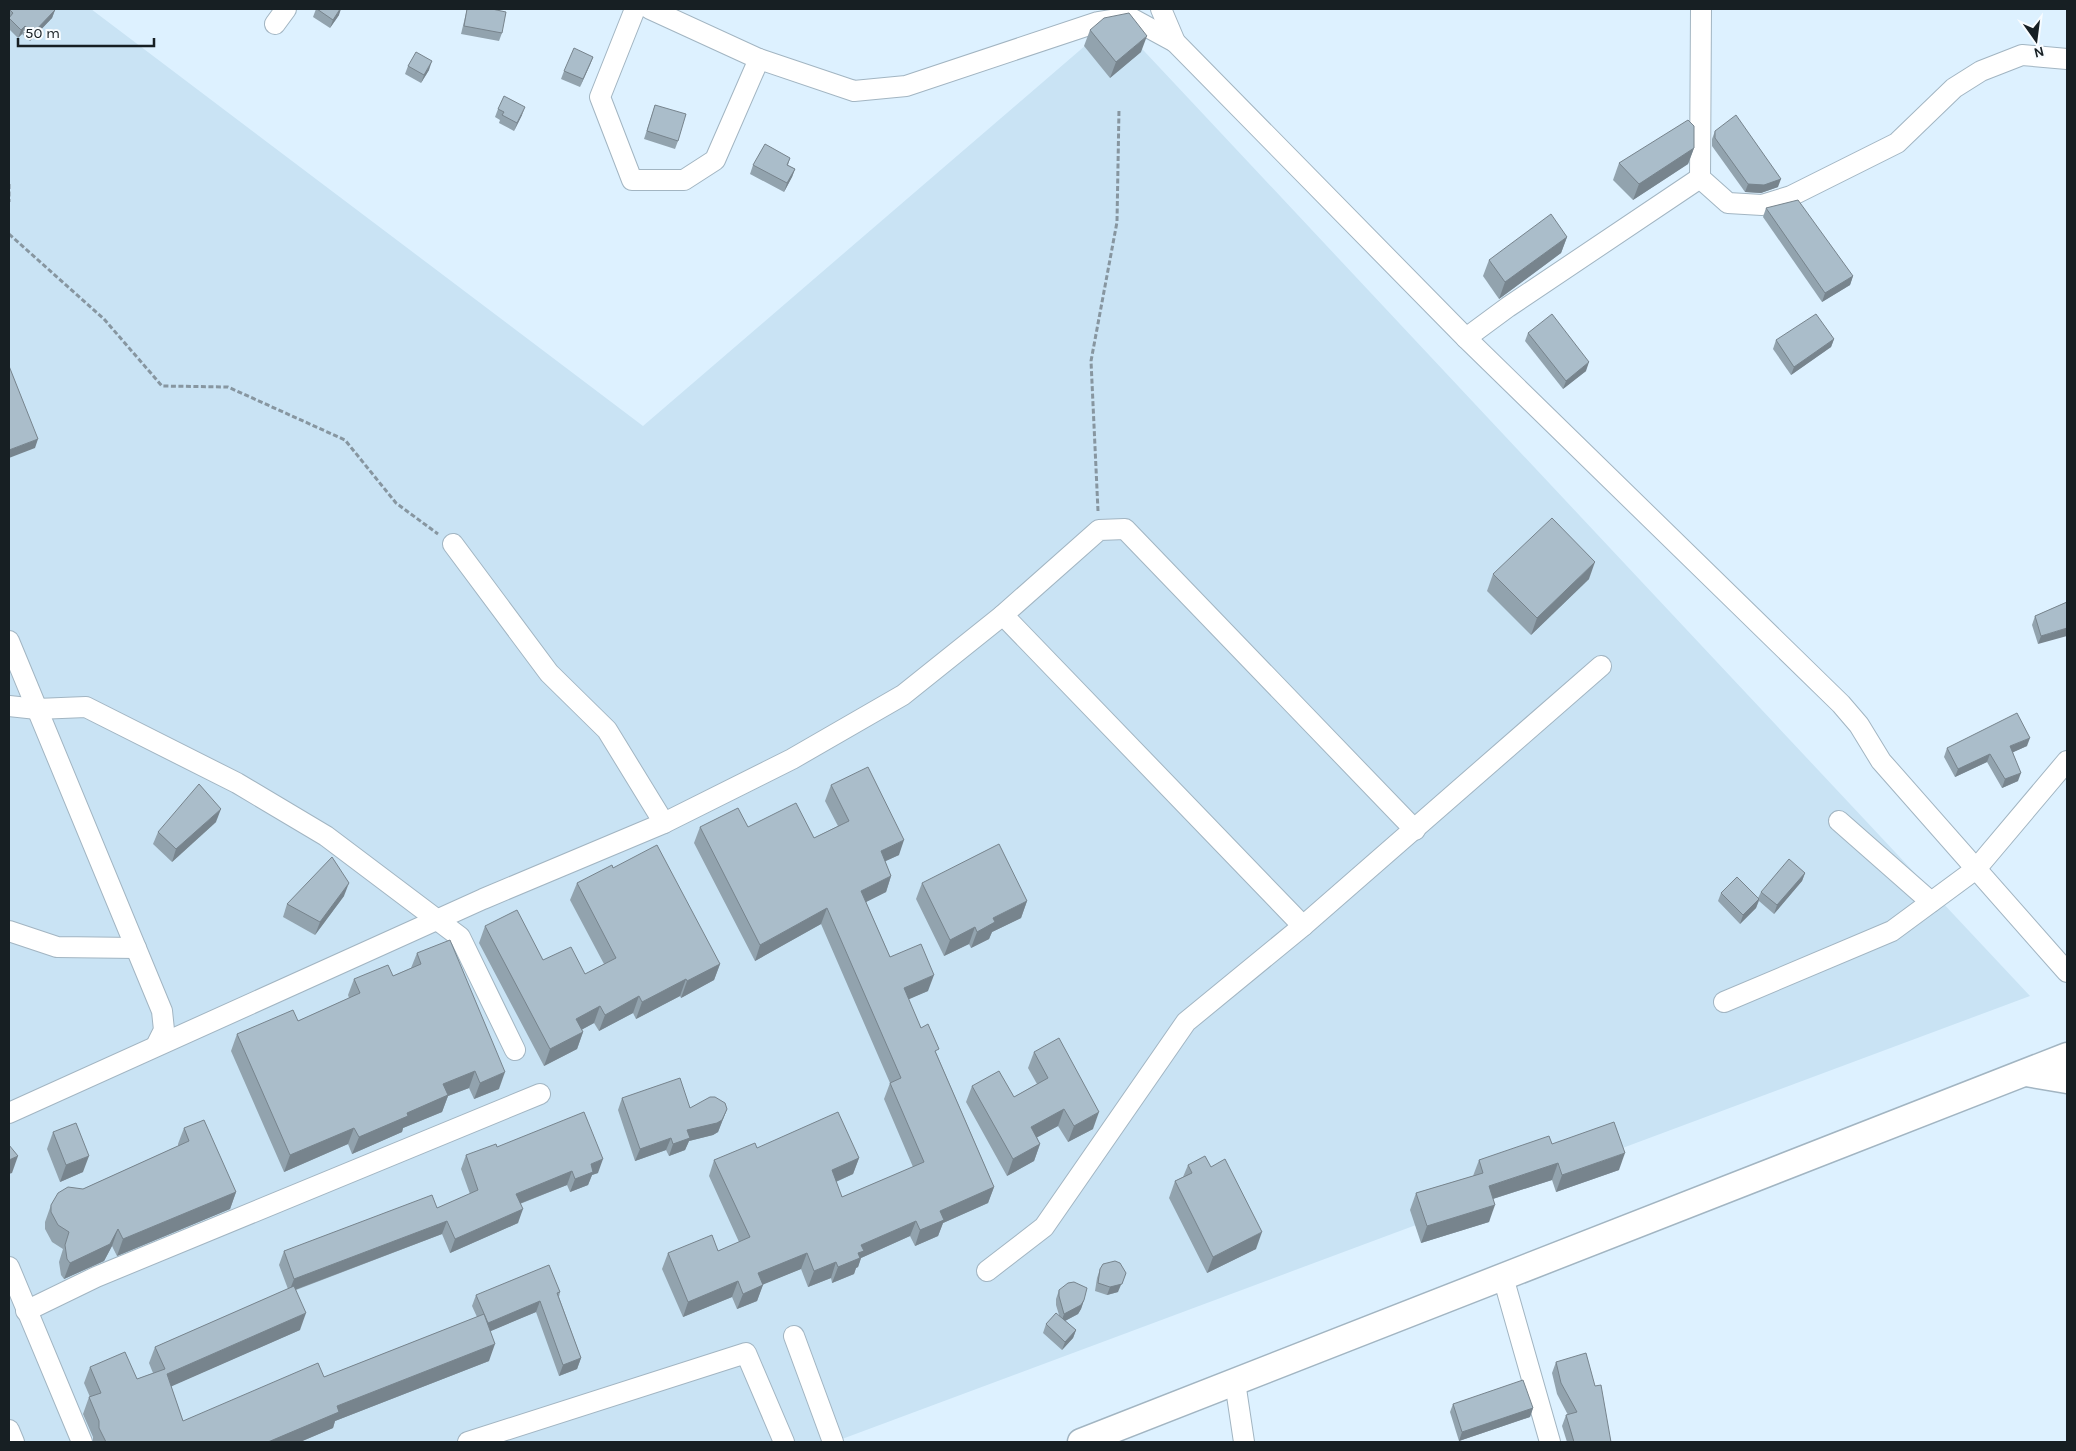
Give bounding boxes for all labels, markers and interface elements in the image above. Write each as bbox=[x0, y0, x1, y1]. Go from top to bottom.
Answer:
scale bar bbox=[18, 15, 154, 47]
north arrow bbox=[2011, 15, 2061, 65]
text: 50 m bbox=[25, 24, 60, 42]
text: N bbox=[2032, 43, 2046, 62]

